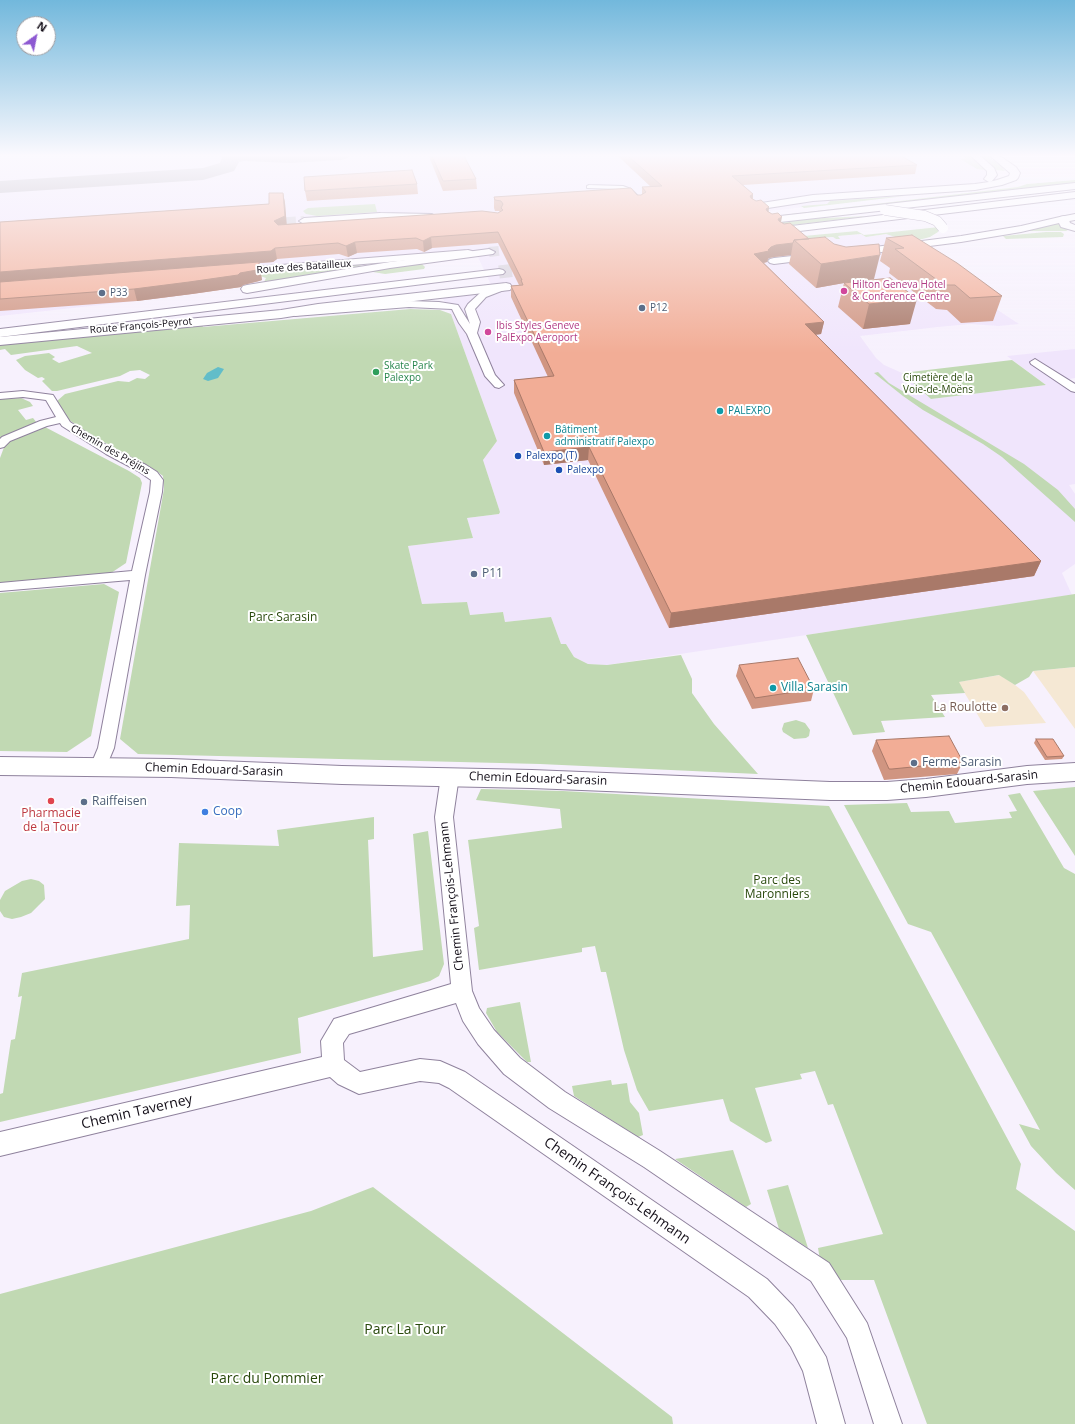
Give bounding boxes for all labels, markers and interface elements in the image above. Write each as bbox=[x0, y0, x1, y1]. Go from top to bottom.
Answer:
north arrow bbox=[16, 16, 56, 56]
text: N bbox=[34, 18, 50, 35]
street label: Route des Batailleux bbox=[256, 258, 352, 276]
place label: Hilton Geneva Hotel & Conference Centre bbox=[852, 279, 949, 302]
marker: Hilton Geneva Hotel & Conference Centre bbox=[839, 286, 849, 296]
place label: P33 bbox=[110, 287, 127, 299]
marker: P33 bbox=[97, 288, 107, 298]
place label: P12 bbox=[650, 302, 667, 314]
marker: P12 bbox=[637, 303, 647, 313]
street label: Route François-Peyrot bbox=[89, 316, 193, 336]
place label: Ibis Styles Geneve PalExpo Aeroport bbox=[496, 320, 580, 344]
marker: Ibis Styles Geneve PalExpo Aeroport bbox=[483, 327, 493, 337]
place label: Skate Park Palexpo bbox=[384, 360, 433, 384]
marker: Skate Park Palexpo bbox=[371, 367, 381, 377]
park label: Cimetière de la Voie-de-Moëns bbox=[903, 372, 973, 396]
place label: PALEXPO bbox=[728, 405, 771, 417]
marker: PALEXPO bbox=[715, 406, 725, 416]
street label: Chemin des Préjins bbox=[68, 422, 152, 478]
place label: Bâtiment administratif Palexpo bbox=[555, 424, 654, 448]
marker: Bâtiment administratif Palexpo bbox=[542, 431, 552, 441]
place label: Palexpo (T) bbox=[526, 450, 577, 462]
marker: Palexpo (T) bbox=[513, 451, 523, 461]
place label: Palexpo bbox=[567, 464, 604, 476]
marker: Palexpo bbox=[554, 465, 564, 475]
place label: P11 bbox=[482, 567, 503, 581]
marker: P11 bbox=[469, 569, 479, 579]
park label: Parc Sarasin bbox=[249, 611, 317, 625]
place label: Villa Sarasin bbox=[781, 681, 848, 695]
marker: Villa Sarasin bbox=[768, 683, 778, 693]
place label: La Roulotte bbox=[933, 701, 997, 715]
marker: La Roulotte bbox=[1000, 703, 1010, 713]
place label: Ferme Sarasin bbox=[922, 756, 1002, 770]
marker: Ferme Sarasin bbox=[909, 758, 919, 768]
street label: Chemin Edouard-Sarasin bbox=[145, 760, 283, 780]
street label: Chemin Edouard-Sarasin bbox=[899, 768, 1039, 796]
street label: Chemin Edouard-Sarasin bbox=[469, 769, 607, 789]
place label: Raiffeisen bbox=[92, 795, 147, 809]
marker: Pharmacie de la Tour bbox=[46, 796, 56, 806]
marker: Raiffeisen bbox=[79, 797, 89, 807]
place label: Coop bbox=[213, 805, 242, 819]
place label: Pharmacie de la Tour bbox=[21, 807, 81, 835]
marker: Coop bbox=[200, 807, 210, 817]
street label: Chemin François-Lehmann bbox=[437, 821, 467, 971]
park label: Parc des Maronniers bbox=[745, 874, 809, 902]
street label: Chemin Taverney bbox=[80, 1091, 194, 1133]
street label: Chemin François-Lehmann bbox=[541, 1134, 693, 1248]
park label: Parc La Tour bbox=[364, 1322, 446, 1338]
park label: Parc du Pommier bbox=[211, 1371, 323, 1387]

